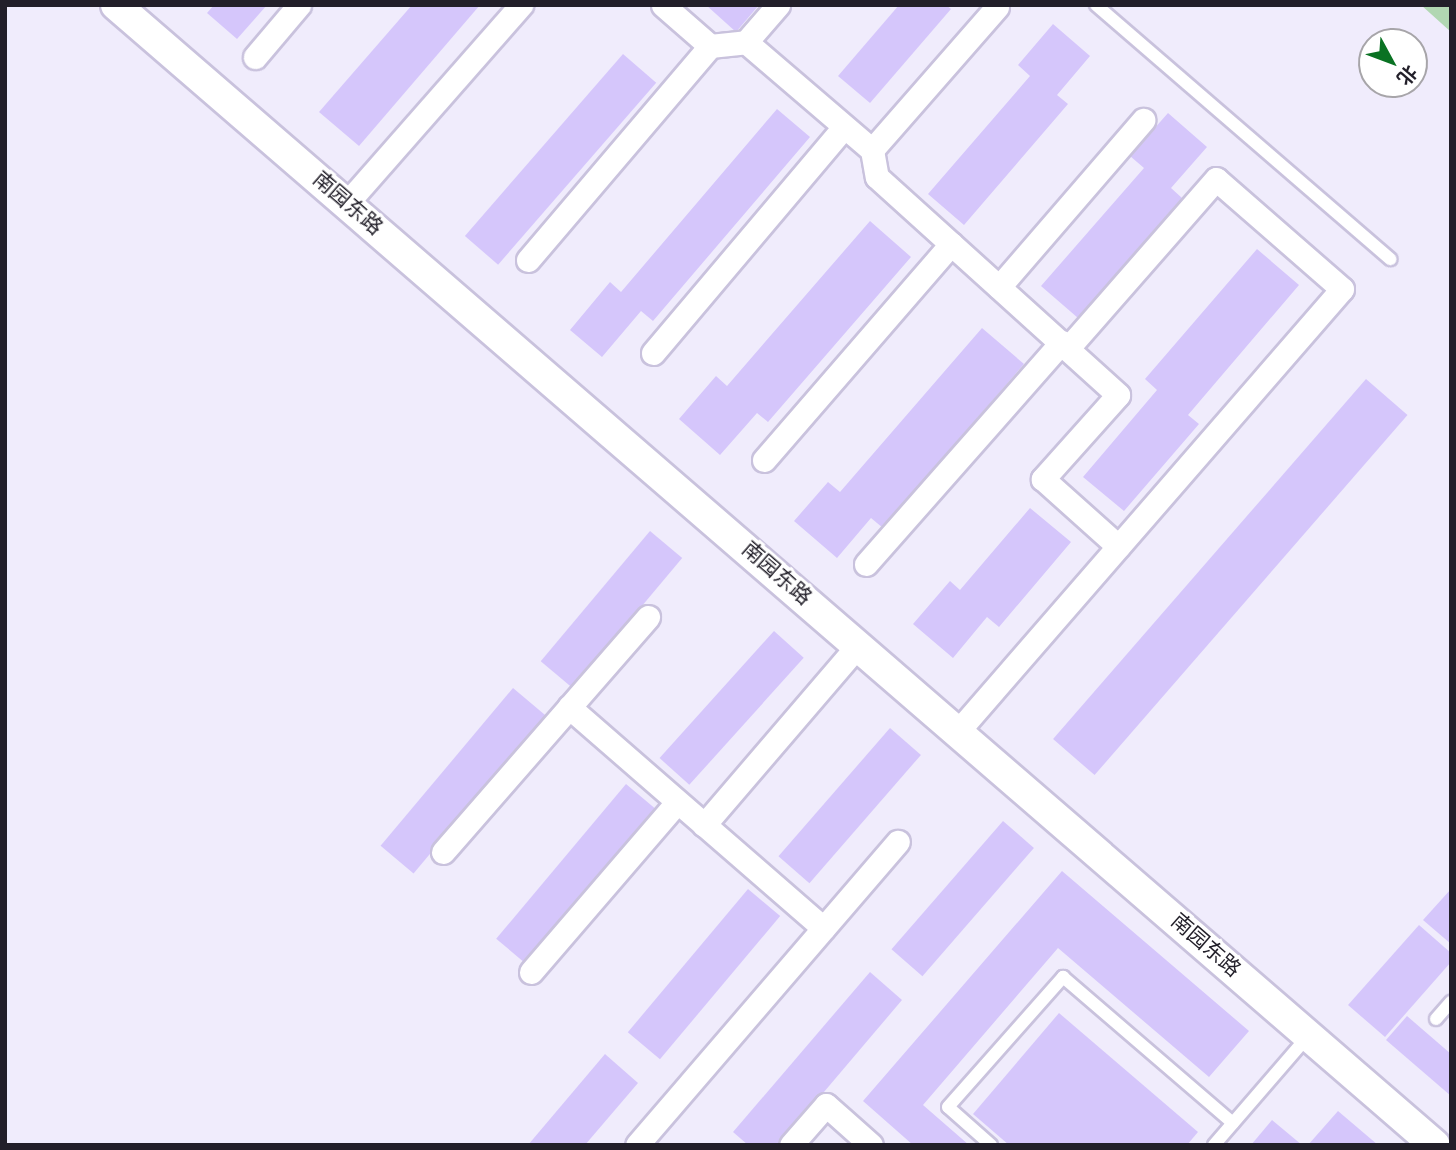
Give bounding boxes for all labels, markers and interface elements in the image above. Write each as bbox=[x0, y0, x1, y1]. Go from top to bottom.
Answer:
north arrow bbox=[1358, 28, 1428, 98]
text: 北 bbox=[1393, 61, 1422, 90]
street label: 南园东路 bbox=[308, 166, 388, 240]
street label: 南园东路 bbox=[737, 536, 817, 610]
street label: 南园东路 bbox=[1166, 908, 1246, 982]

